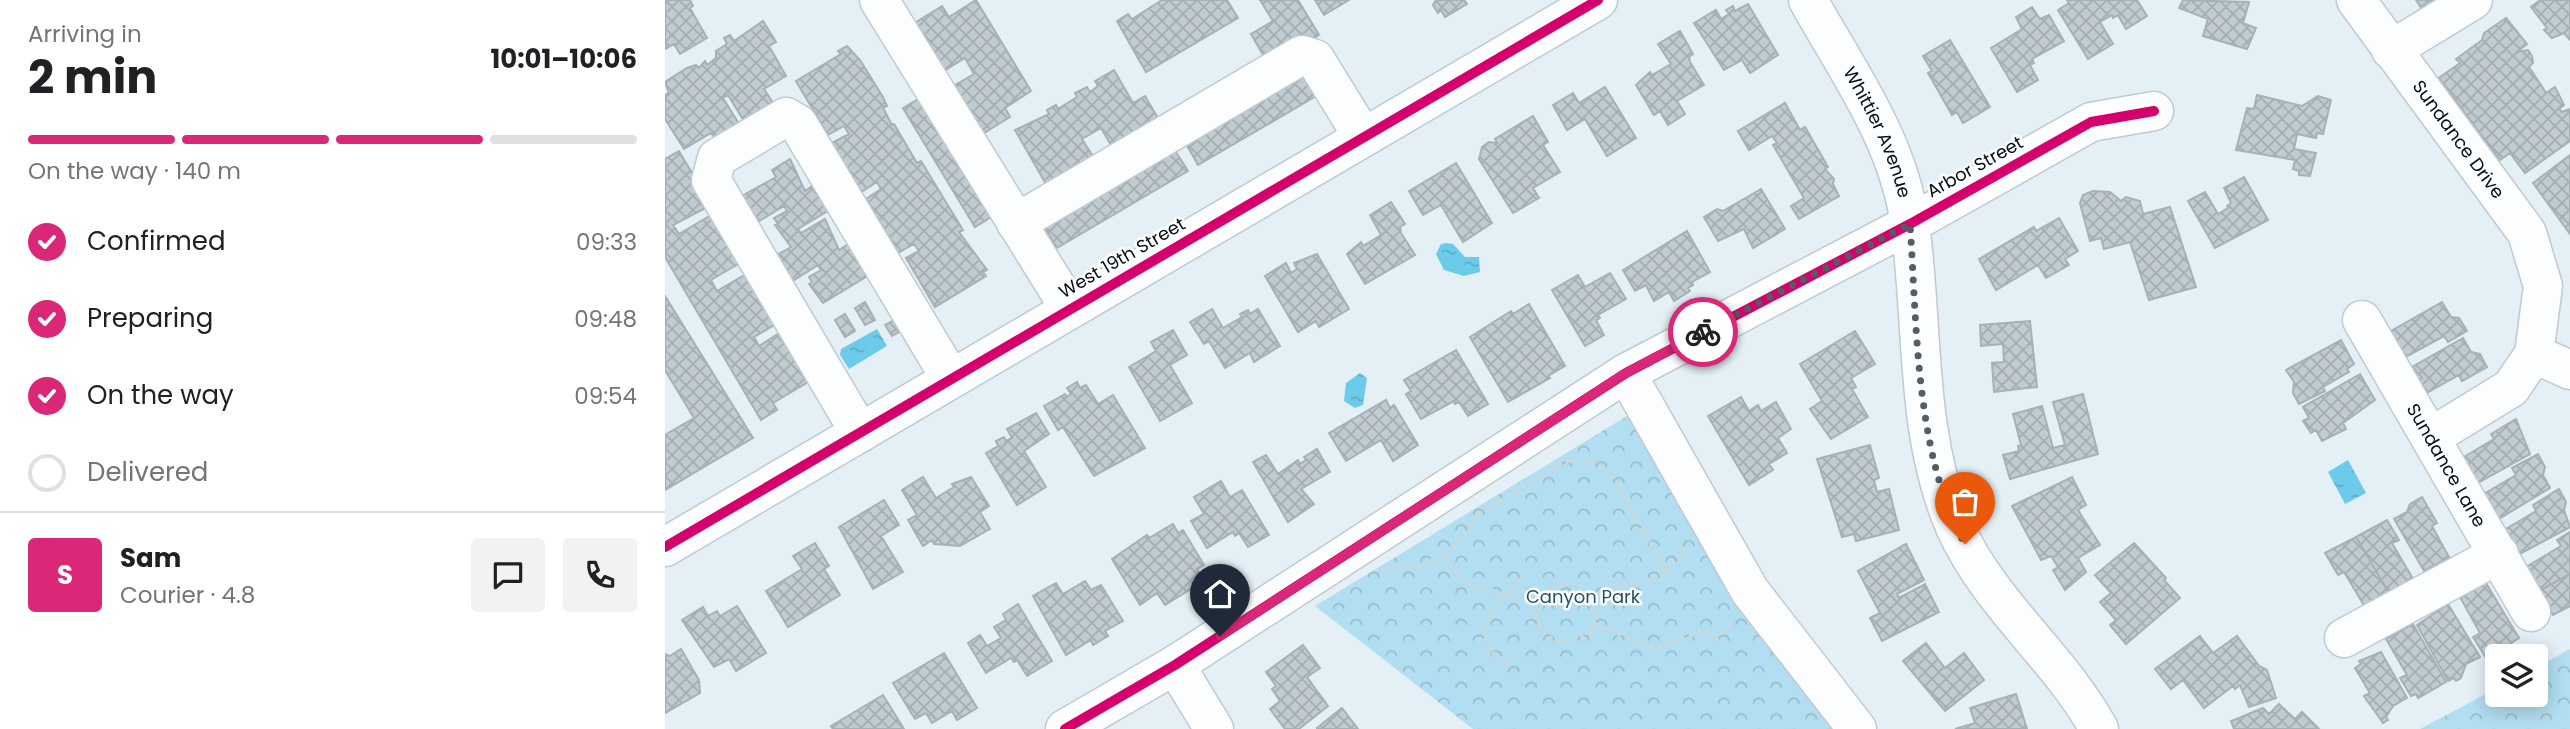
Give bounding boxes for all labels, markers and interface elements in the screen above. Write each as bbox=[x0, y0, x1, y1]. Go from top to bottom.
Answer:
text: Arriving in bbox=[28, 18, 142, 50]
text: 10:01–10:06 bbox=[490, 41, 637, 77]
text: 2 min bbox=[28, 45, 157, 109]
street label: Whittier Avenue bbox=[1838, 62, 1918, 200]
street label: Sundance Drive bbox=[2407, 75, 2511, 204]
street label: Arbor Street bbox=[1922, 130, 2028, 203]
text: On the way · 140 m bbox=[28, 155, 241, 187]
street label: West 19th Street bbox=[1054, 211, 1190, 304]
icon: check bbox=[28, 223, 66, 261]
text: Confirmed bbox=[87, 223, 225, 259]
text: 09:33 bbox=[576, 226, 637, 258]
courier bbox=[1668, 297, 1738, 367]
icon: check bbox=[28, 300, 66, 338]
text: Preparing bbox=[87, 300, 213, 336]
text: 09:48 bbox=[574, 303, 637, 335]
icon: bike bbox=[1684, 313, 1722, 351]
icon: check bbox=[28, 377, 66, 415]
text: On the way bbox=[87, 377, 234, 413]
text: 09:54 bbox=[574, 380, 637, 412]
street label: Sundance Lane bbox=[2401, 399, 2492, 532]
text: Delivered bbox=[87, 454, 208, 490]
pin bbox=[1935, 472, 1995, 544]
icon: bag bbox=[1946, 483, 1984, 521]
button: chat bbox=[471, 538, 545, 612]
button: phone bbox=[563, 538, 637, 612]
text: Sam bbox=[120, 540, 181, 576]
text: S bbox=[57, 557, 73, 593]
pin bbox=[1190, 564, 1250, 636]
icon: home bbox=[1201, 575, 1239, 613]
text: Courier · 4.8 bbox=[120, 579, 255, 611]
park label: Canyon Park bbox=[1526, 584, 1641, 609]
map controls bbox=[2485, 644, 2548, 707]
button: layers bbox=[2485, 644, 2548, 707]

